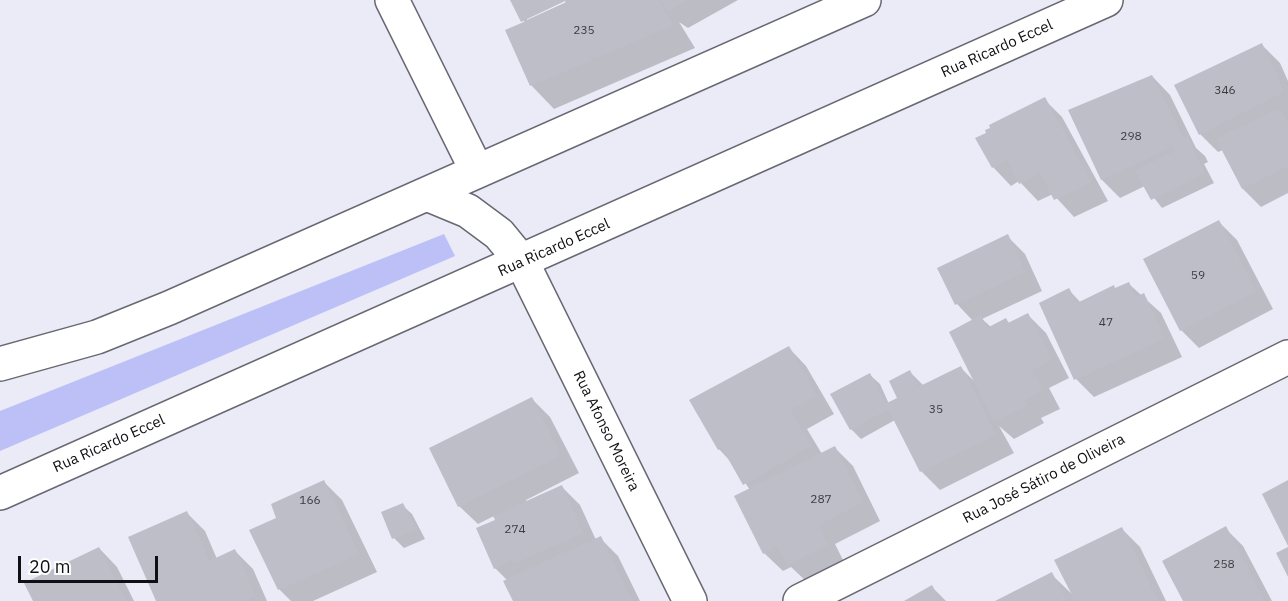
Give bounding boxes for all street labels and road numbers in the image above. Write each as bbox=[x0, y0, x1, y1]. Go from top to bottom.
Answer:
street label: Rua Ricardo Eccel bbox=[938, 16, 1056, 82]
street label: Rua Ricardo Eccel bbox=[495, 215, 613, 281]
street label: Rua Afonso Moreira bbox=[569, 368, 643, 494]
street label: Rua Ricardo Eccel bbox=[50, 411, 168, 477]
street label: Rua José Sátiro de Oliveira bbox=[960, 430, 1128, 528]

